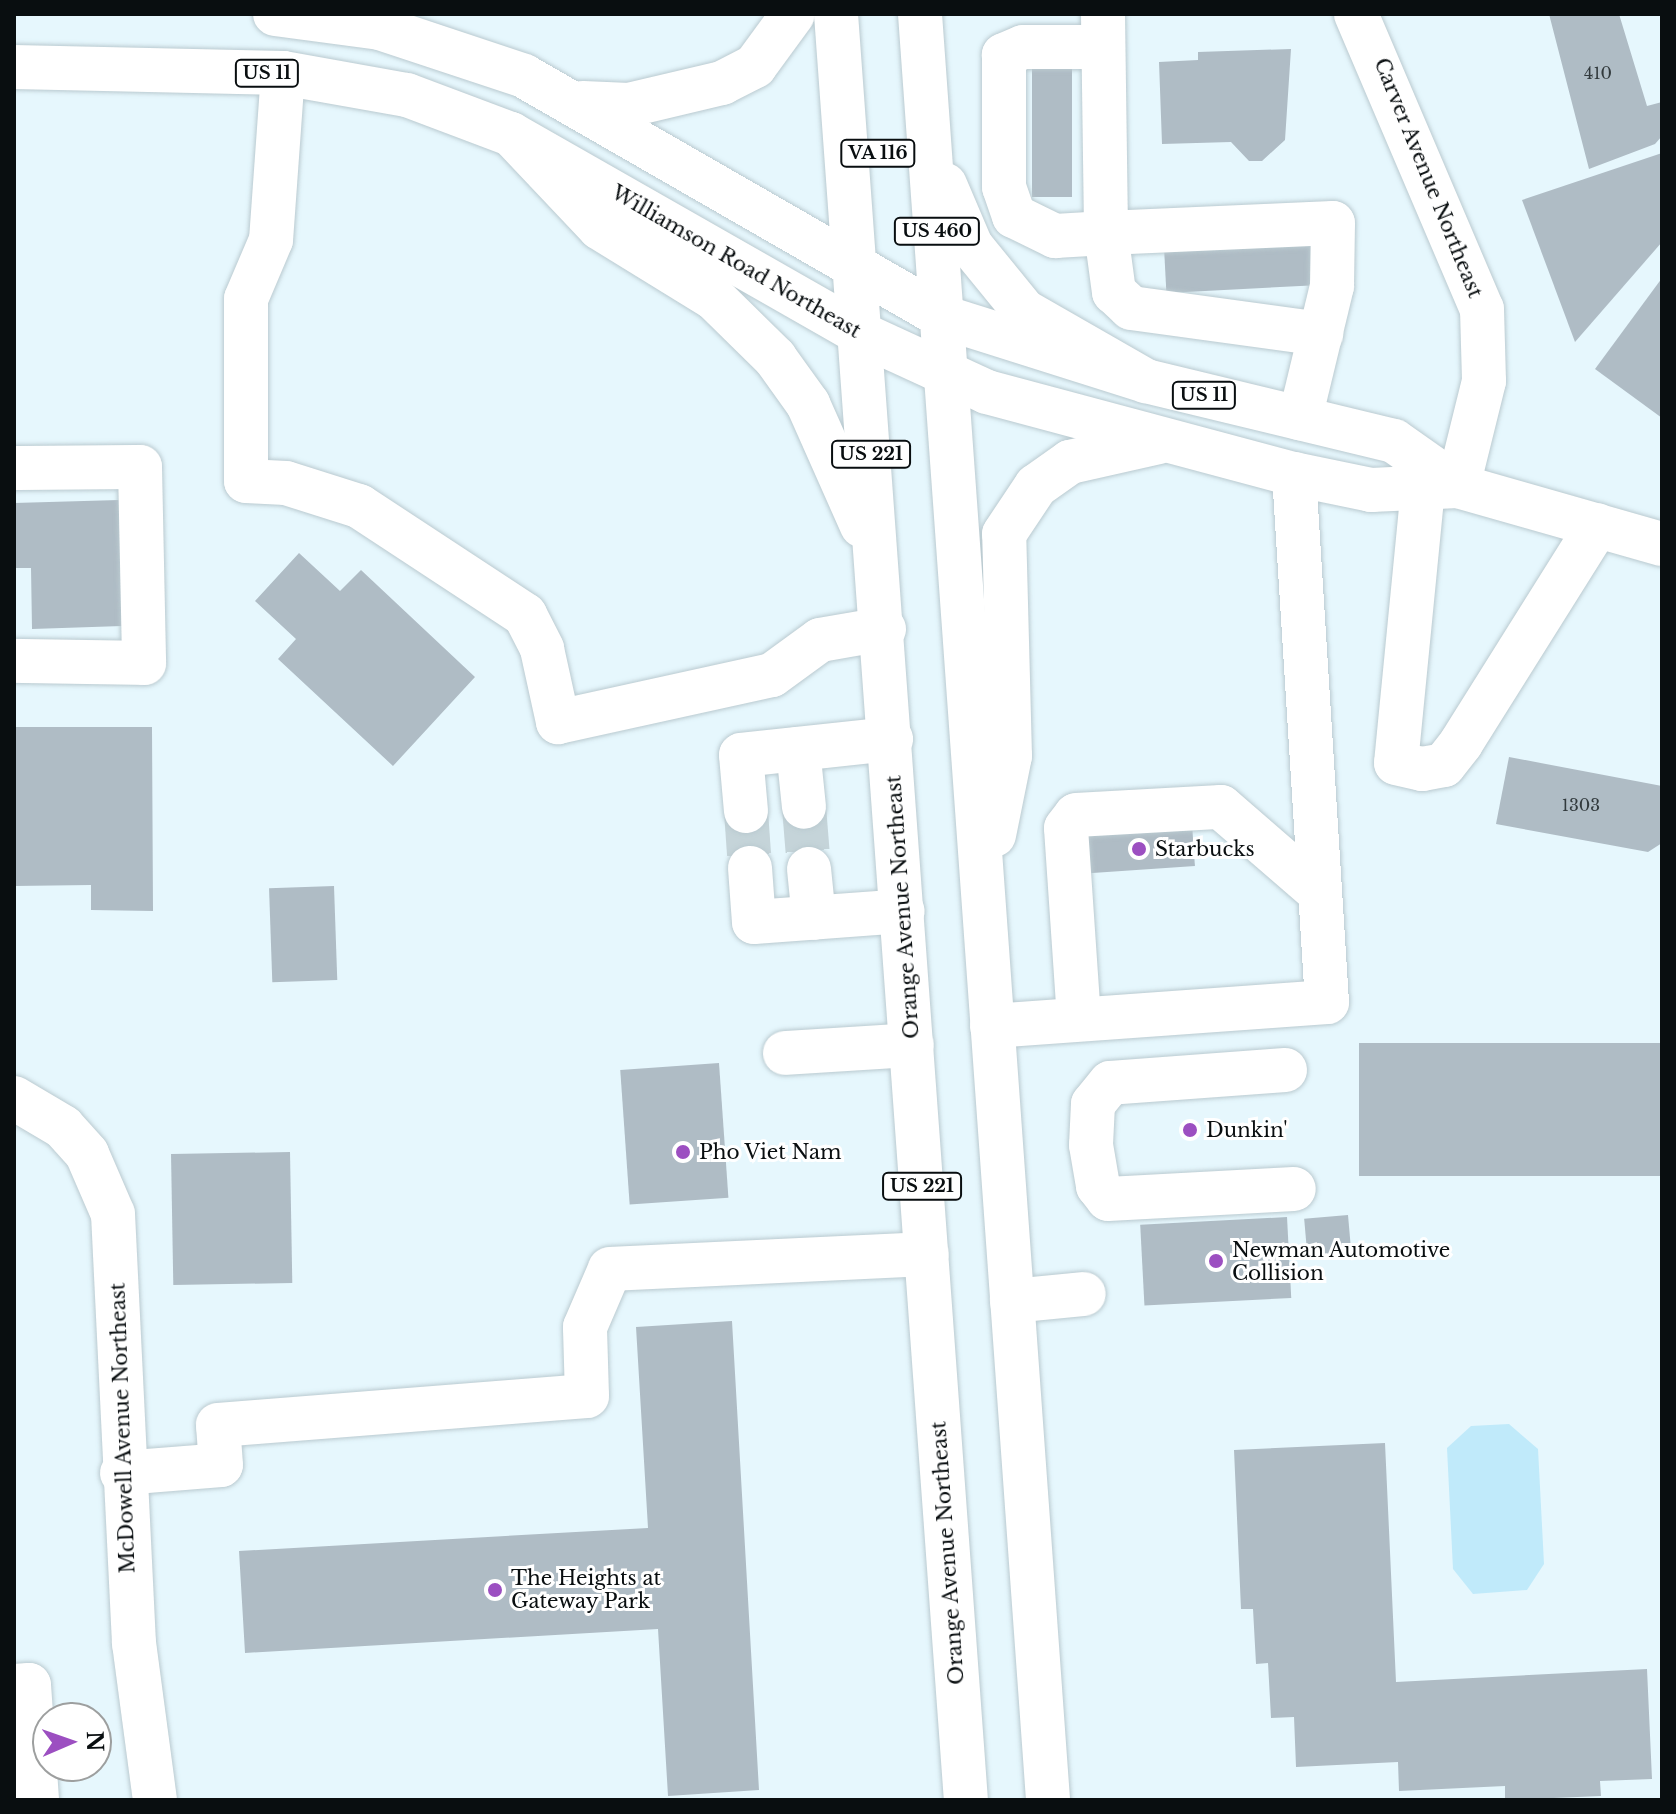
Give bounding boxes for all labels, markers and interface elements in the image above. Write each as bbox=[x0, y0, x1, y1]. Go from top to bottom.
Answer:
street label: Carver Avenue Northeast bbox=[1369, 54, 1487, 302]
road number: US 11 bbox=[233, 59, 301, 87]
house number: 410 bbox=[1584, 63, 1612, 83]
road number: VA 116 bbox=[838, 139, 918, 167]
street label: Williamson Road Northeast bbox=[607, 181, 865, 343]
road number: US 460 bbox=[893, 217, 981, 245]
road number: US 11 bbox=[1170, 381, 1238, 409]
road number: US 221 bbox=[831, 440, 911, 468]
street label: Orange Avenue Northeast bbox=[882, 774, 924, 1040]
house number: 1303 bbox=[1562, 795, 1600, 815]
place label: Starbucks bbox=[1155, 837, 1255, 861]
marker: Starbucks bbox=[1130, 840, 1148, 858]
place label: Dunkin' bbox=[1206, 1118, 1288, 1142]
marker: Dunkin' bbox=[1181, 1121, 1199, 1139]
place label: Pho Viet Nam bbox=[699, 1140, 842, 1164]
marker: Pho Viet Nam bbox=[674, 1143, 692, 1161]
road number: US 221 bbox=[882, 1172, 962, 1200]
place label: Newman Automotive Collision bbox=[1232, 1238, 1451, 1285]
marker: Newman Automotive Collision bbox=[1207, 1252, 1225, 1270]
street label: McDowell Avenue Northeast bbox=[106, 1282, 140, 1574]
street label: Orange Avenue Northeast bbox=[927, 1420, 969, 1686]
place label: The Heights at Gateway Park bbox=[511, 1566, 661, 1613]
marker: The Heights at Gateway Park bbox=[486, 1581, 504, 1599]
north arrow bbox=[32, 1702, 112, 1782]
text: N bbox=[81, 1730, 108, 1752]

